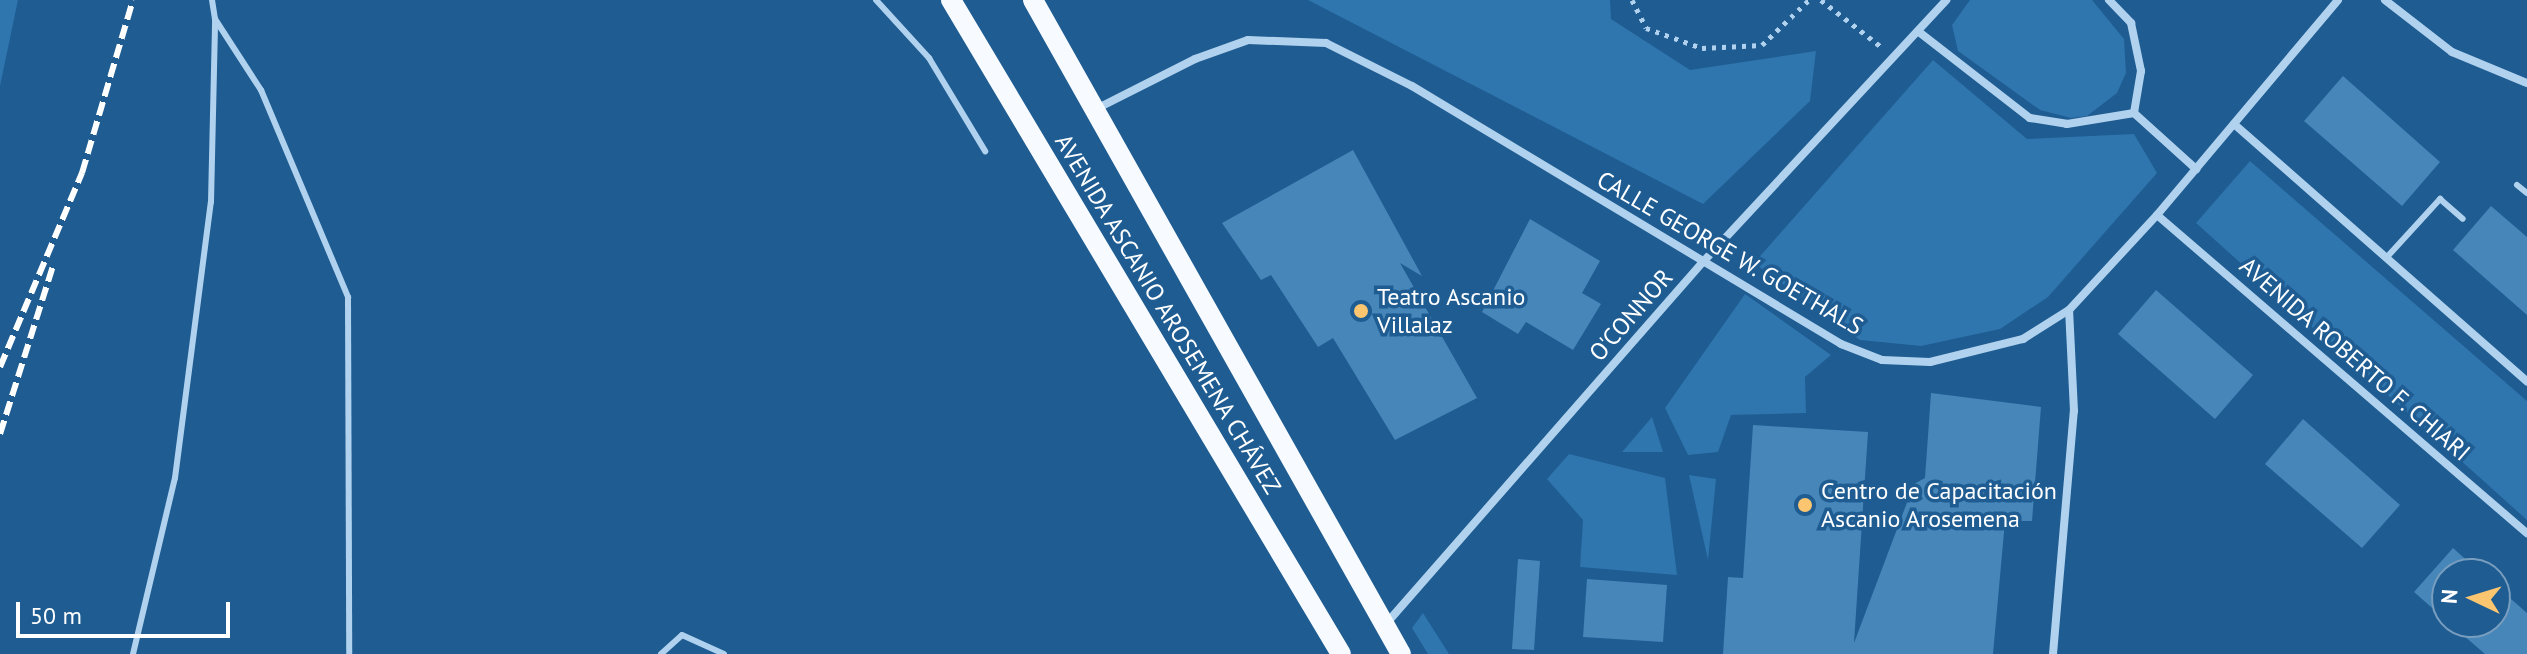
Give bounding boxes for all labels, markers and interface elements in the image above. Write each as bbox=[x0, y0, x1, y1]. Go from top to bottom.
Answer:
street label: AVENIDA ASCANIO AROSEMENA CHÁVEZ bbox=[1048, 127, 1288, 501]
street label: CALLE GEORGE W. GOETHALS bbox=[1591, 164, 1869, 342]
street label: AVENIDA ROBERTO F. CHIARI bbox=[2233, 250, 2477, 468]
street label: O'CONNOR bbox=[1583, 263, 1679, 367]
place label: Teatro Ascanio Villalaz bbox=[1377, 283, 1526, 339]
marker: Teatro Ascanio Villalaz bbox=[1352, 302, 1370, 320]
place label: Centro de Capacitación Ascanio Arosemena bbox=[1821, 477, 2057, 533]
marker: Centro de Capacitación Ascanio Arosemena bbox=[1796, 496, 1814, 514]
north arrow bbox=[2431, 558, 2511, 638]
scale bar bbox=[20, 586, 234, 636]
text: N bbox=[2435, 588, 2464, 605]
text: 50 m bbox=[30, 600, 82, 631]

